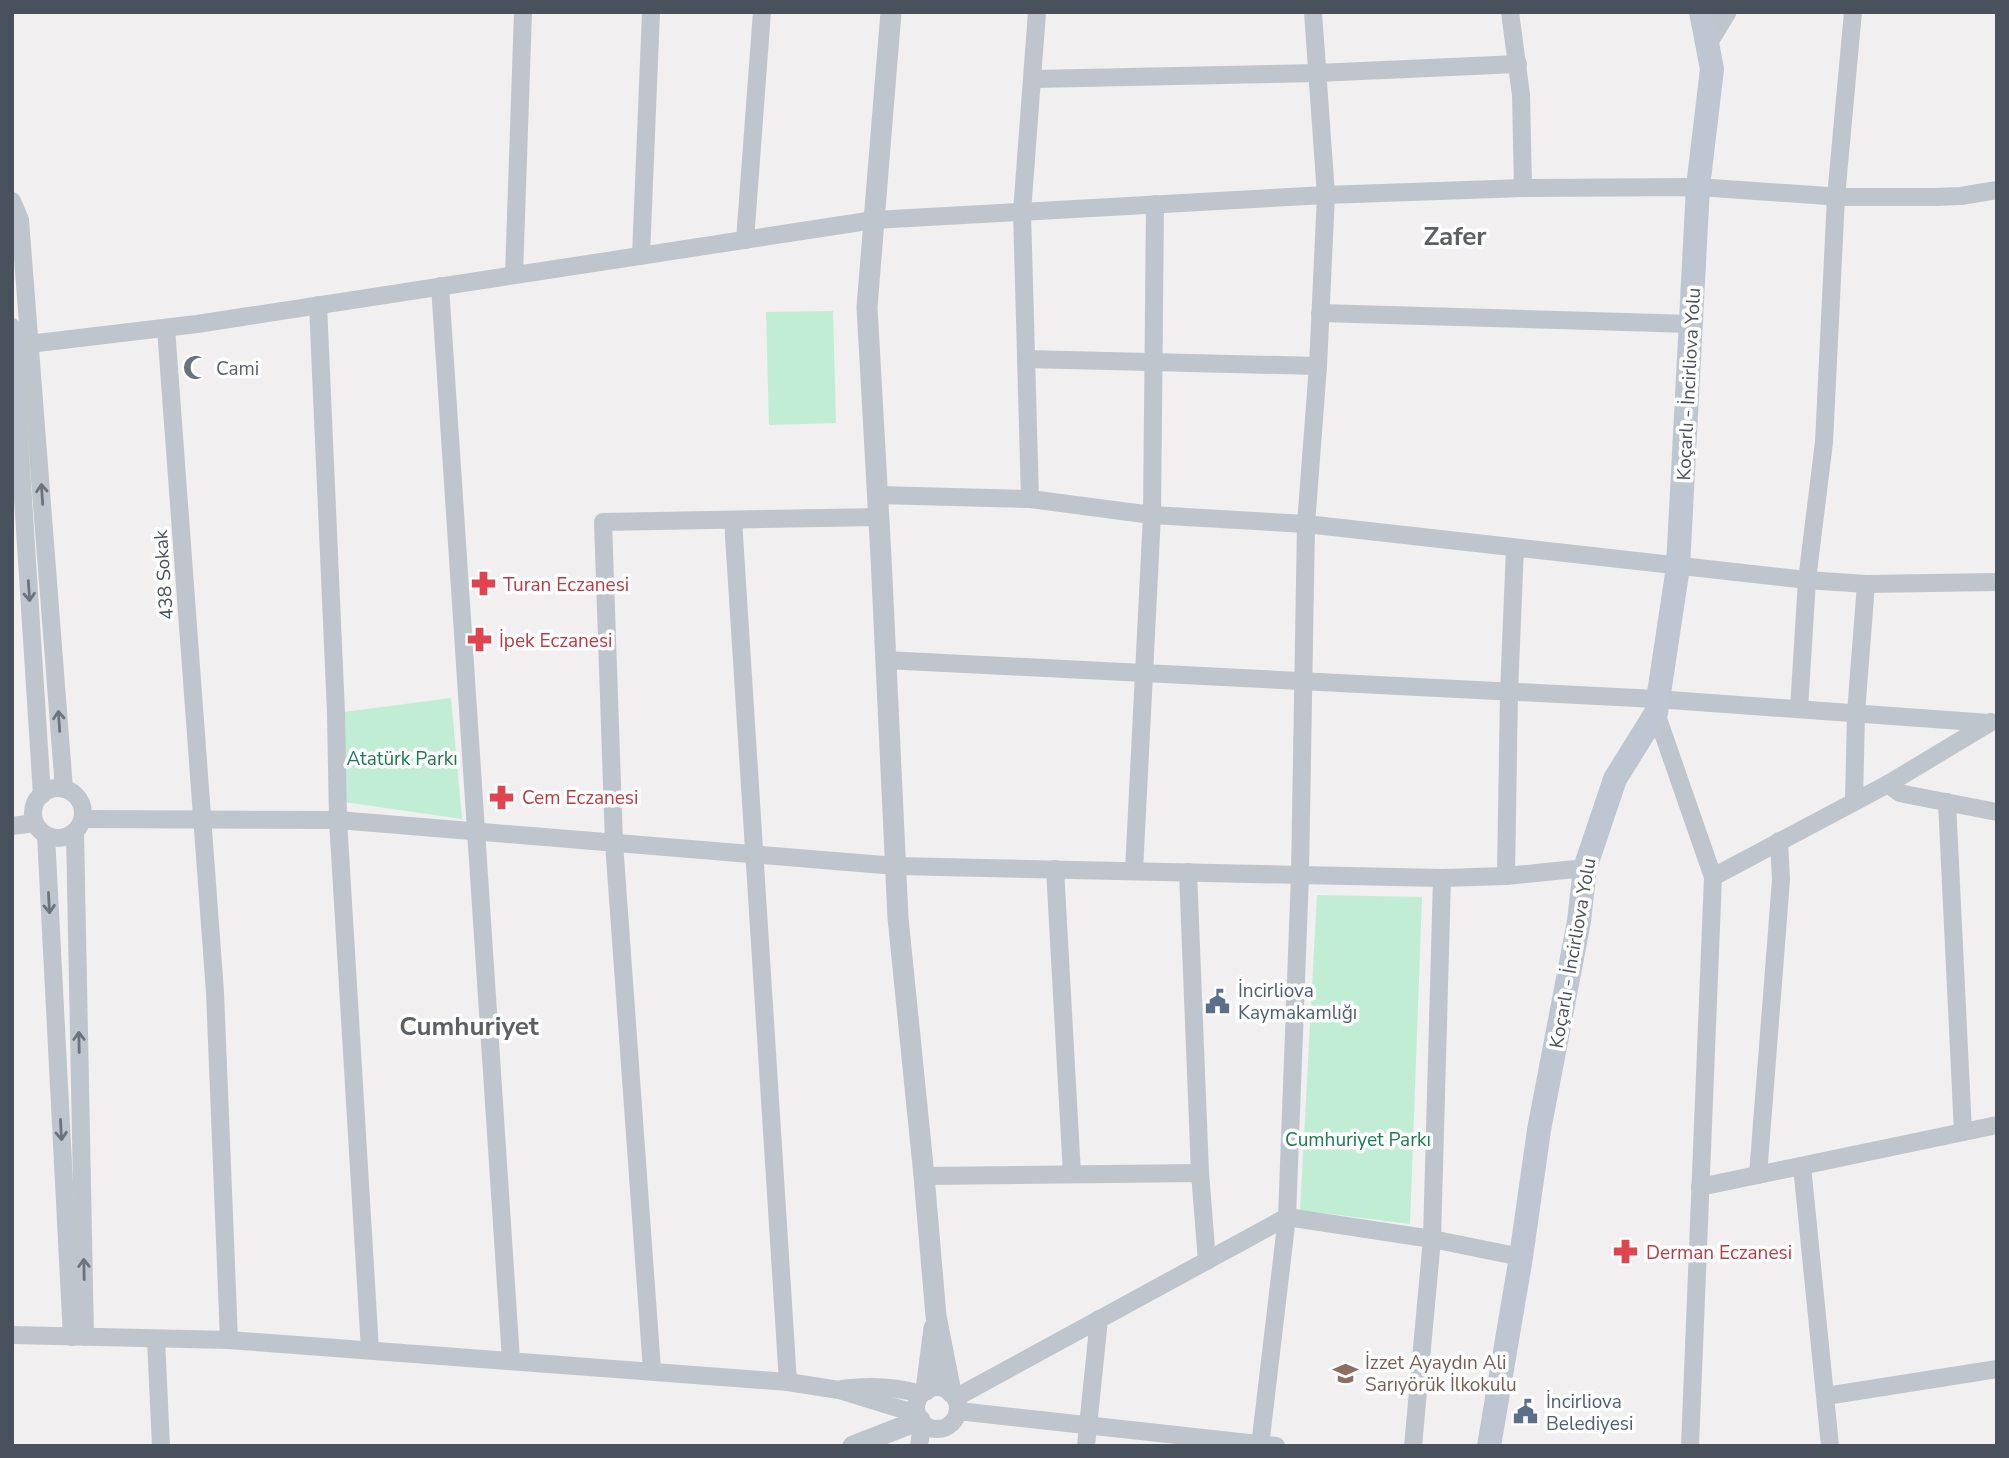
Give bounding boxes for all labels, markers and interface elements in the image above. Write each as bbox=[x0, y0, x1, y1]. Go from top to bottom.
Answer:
district label: Zafer bbox=[1423, 219, 1487, 254]
street label: Koçarlı - İncirliova Yolu bbox=[1671, 287, 1707, 481]
mosque icon: Cami bbox=[182, 354, 210, 382]
place label: Cami bbox=[216, 356, 259, 382]
one-way arrow bbox=[35, 484, 48, 506]
street label: 438 Sokak bbox=[148, 528, 180, 621]
pharmacy icon: Turan Eczanesi bbox=[469, 570, 497, 598]
place label: Turan Eczanesi bbox=[503, 572, 629, 598]
one-way arrow bbox=[23, 579, 36, 601]
pharmacy icon: İpek Eczanesi bbox=[465, 626, 493, 654]
place label: İpek Eczanesi bbox=[499, 628, 612, 654]
one-way arrow bbox=[52, 710, 65, 733]
park label: Atatürk Parkı bbox=[346, 746, 458, 772]
pharmacy icon: Cem Eczanesi bbox=[488, 783, 516, 811]
place label: Cem Eczanesi bbox=[522, 785, 638, 811]
street label: Koçarlı - İncirliova Yolu bbox=[1543, 856, 1603, 1050]
one-way arrow bbox=[43, 891, 56, 914]
place label: İncirliova Kaymakamlığı bbox=[1238, 978, 1357, 1026]
public building icon: İncirliova Kaymakamlığı bbox=[1204, 987, 1232, 1015]
district label: Cumhuriyet bbox=[399, 1009, 540, 1044]
one-way arrow bbox=[72, 1030, 86, 1053]
one-way arrow bbox=[55, 1118, 68, 1141]
park label: Cumhuriyet Parkı bbox=[1285, 1127, 1431, 1153]
pharmacy icon: Derman Eczanesi bbox=[1612, 1238, 1640, 1266]
place label: Derman Eczanesi bbox=[1646, 1240, 1792, 1266]
one-way arrow bbox=[77, 1258, 90, 1281]
place label: İzzet Ayaydın Ali Sarıyörük İlkokulu bbox=[1365, 1350, 1517, 1398]
school or university icon: İzzet Ayaydın Ali Sarıyörük İlkokulu bbox=[1331, 1359, 1359, 1387]
place label: İncirliova Belediyesi bbox=[1546, 1389, 1633, 1437]
public building icon: İncirliova Belediyesi bbox=[1512, 1398, 1540, 1426]

